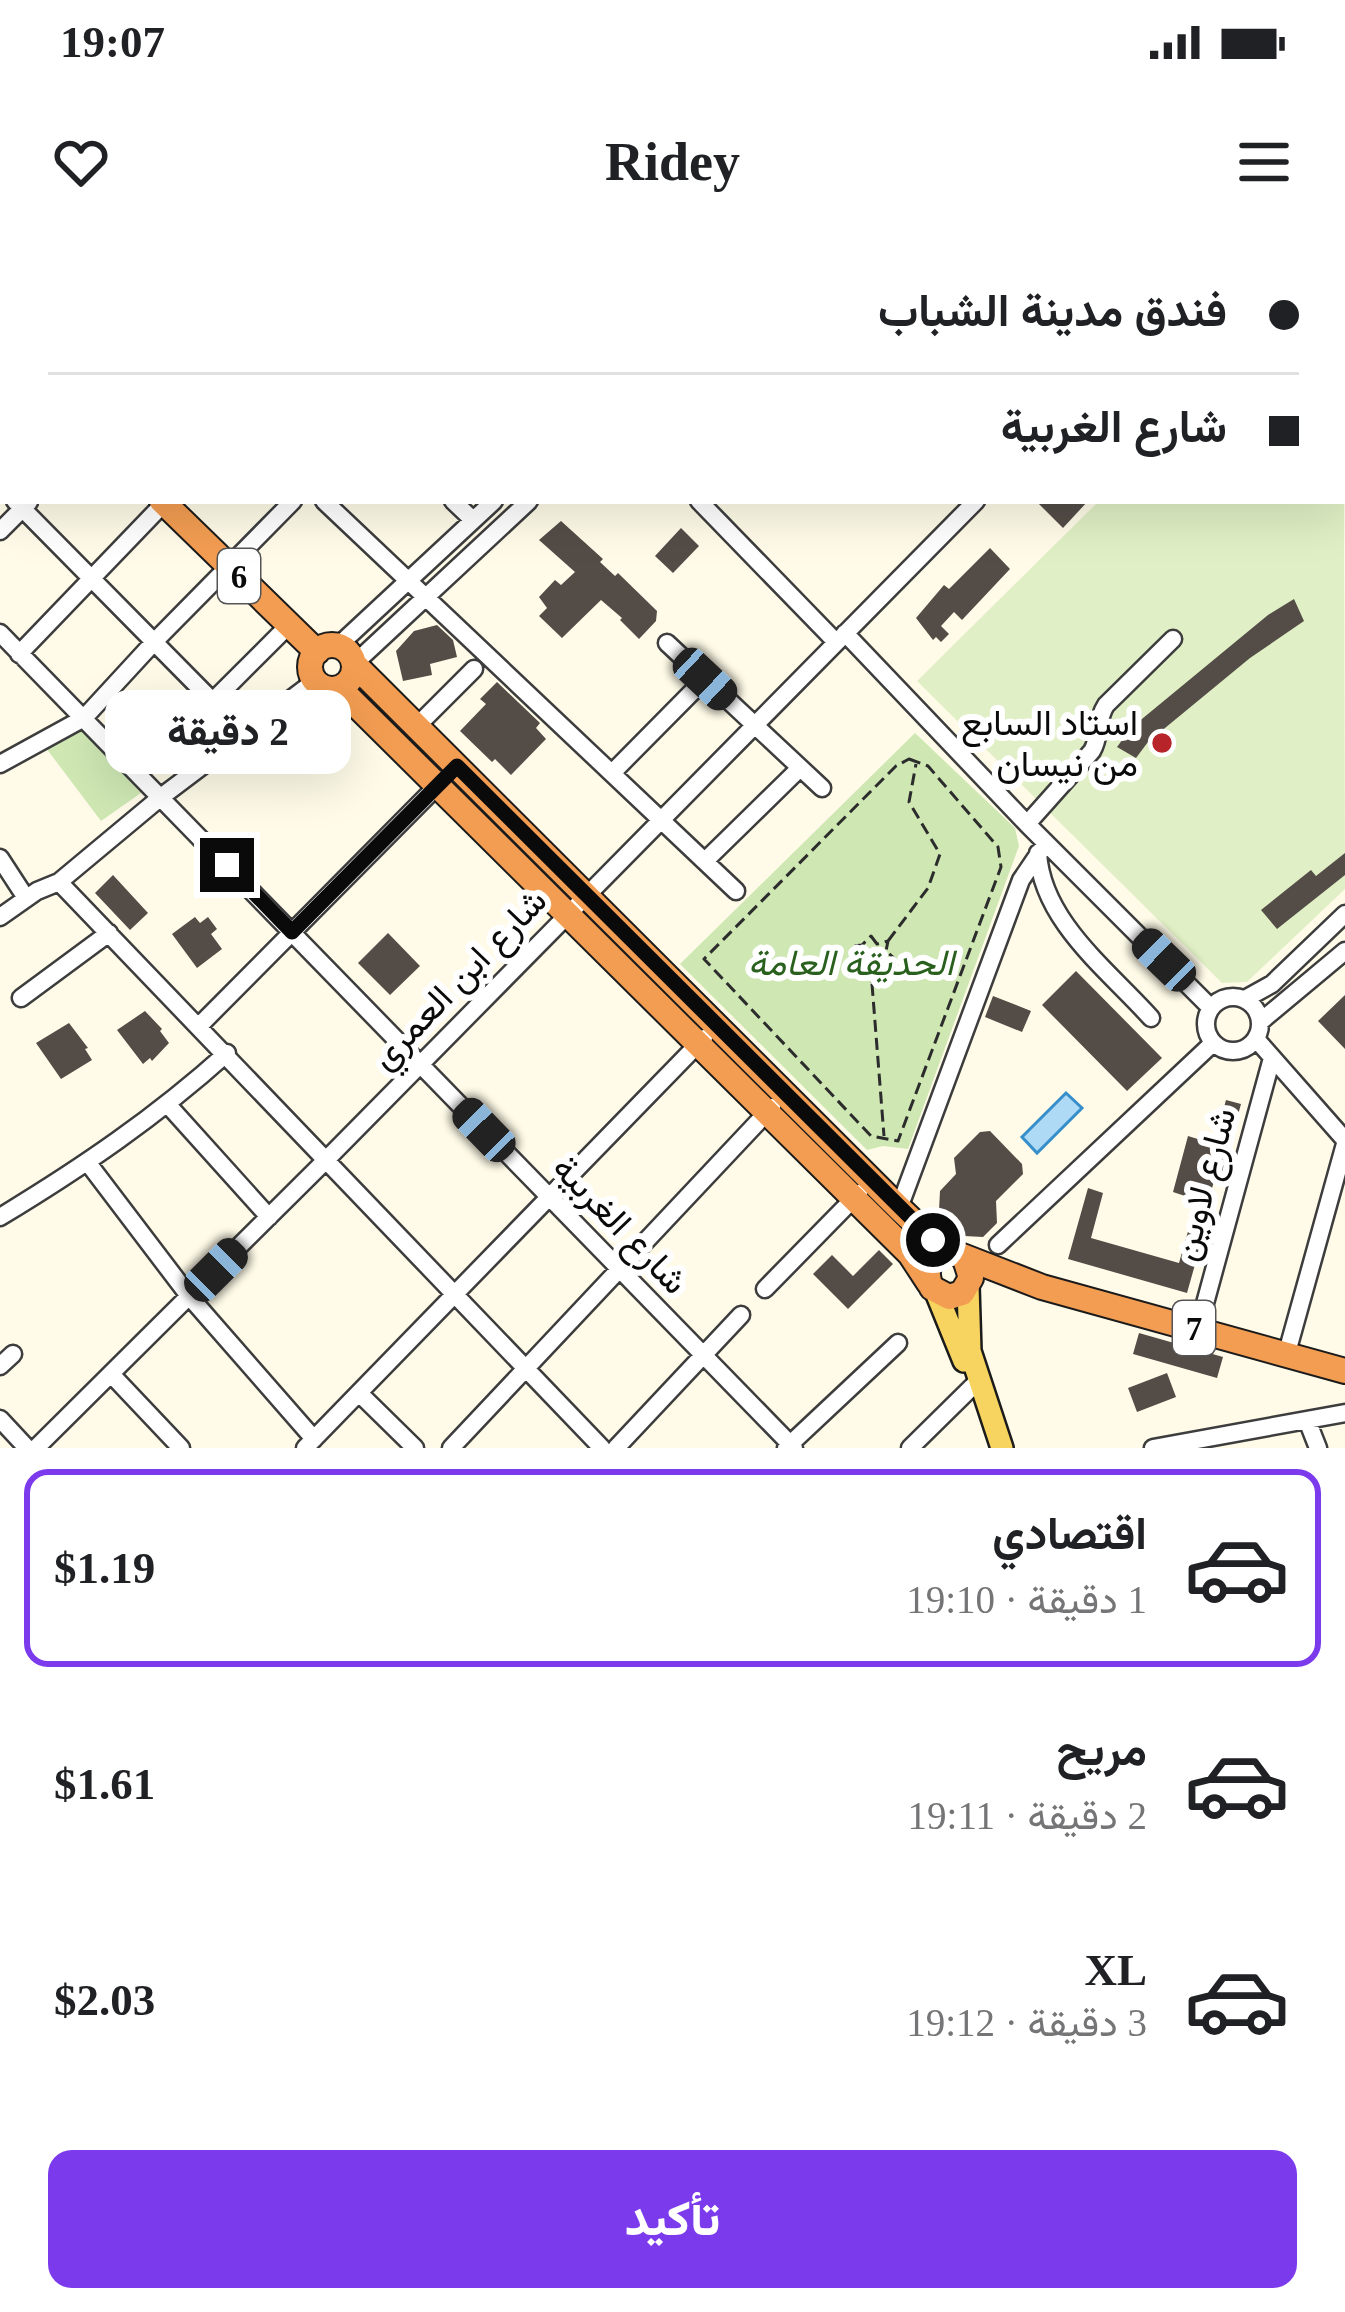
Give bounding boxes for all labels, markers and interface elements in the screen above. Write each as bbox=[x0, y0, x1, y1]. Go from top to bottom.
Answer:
text: 19:07 bbox=[60, 17, 165, 67]
icon: heart bbox=[48, 129, 114, 195]
icon: menu bbox=[1231, 129, 1297, 195]
text: Ridey bbox=[605, 132, 740, 192]
text: فندق مدينة الشباب bbox=[878, 286, 1227, 336]
text: شارع الغربية bbox=[1001, 402, 1227, 452]
road number: 6 bbox=[218, 549, 260, 603]
car bbox=[666, 641, 744, 717]
callout: 2 دقيقة bbox=[104, 691, 350, 775]
place label: استاد السابع من نيسان bbox=[961, 703, 1138, 785]
text: 2 دقيقة bbox=[167, 710, 289, 753]
marker: استاد السابع من نيسان bbox=[1149, 730, 1175, 756]
route end bbox=[200, 838, 254, 892]
street label: شارع ابن العمري bbox=[363, 880, 561, 1083]
car bbox=[1126, 922, 1202, 998]
park label: الحديقة العامة bbox=[748, 943, 958, 983]
car bbox=[446, 1092, 522, 1168]
street label: شارع لاوين bbox=[1164, 1104, 1247, 1266]
street label: شارع الغربية bbox=[542, 1147, 696, 1305]
route start bbox=[906, 1213, 960, 1267]
car bbox=[178, 1232, 254, 1308]
road number: 7 bbox=[1173, 1301, 1215, 1355]
text: اقتصادي bbox=[992, 1509, 1147, 1559]
icon: car bbox=[1183, 1514, 1291, 1622]
text: $1.19 bbox=[54, 1543, 155, 1593]
text: 1 دقيقة · 19:10 bbox=[906, 1578, 1147, 1621]
text: مريح bbox=[1056, 1725, 1147, 1775]
icon: car bbox=[1183, 1730, 1291, 1838]
text: $1.61 bbox=[54, 1759, 155, 1809]
text: 2 دقيقة · 19:11 bbox=[908, 1794, 1147, 1837]
text: XL bbox=[1084, 1945, 1147, 1995]
icon: car bbox=[1183, 1946, 1291, 2054]
text: $2.03 bbox=[54, 1975, 155, 2025]
text: 3 دقيقة · 19:12 bbox=[906, 2001, 1147, 2044]
button: تأكيد bbox=[48, 2150, 1297, 2288]

